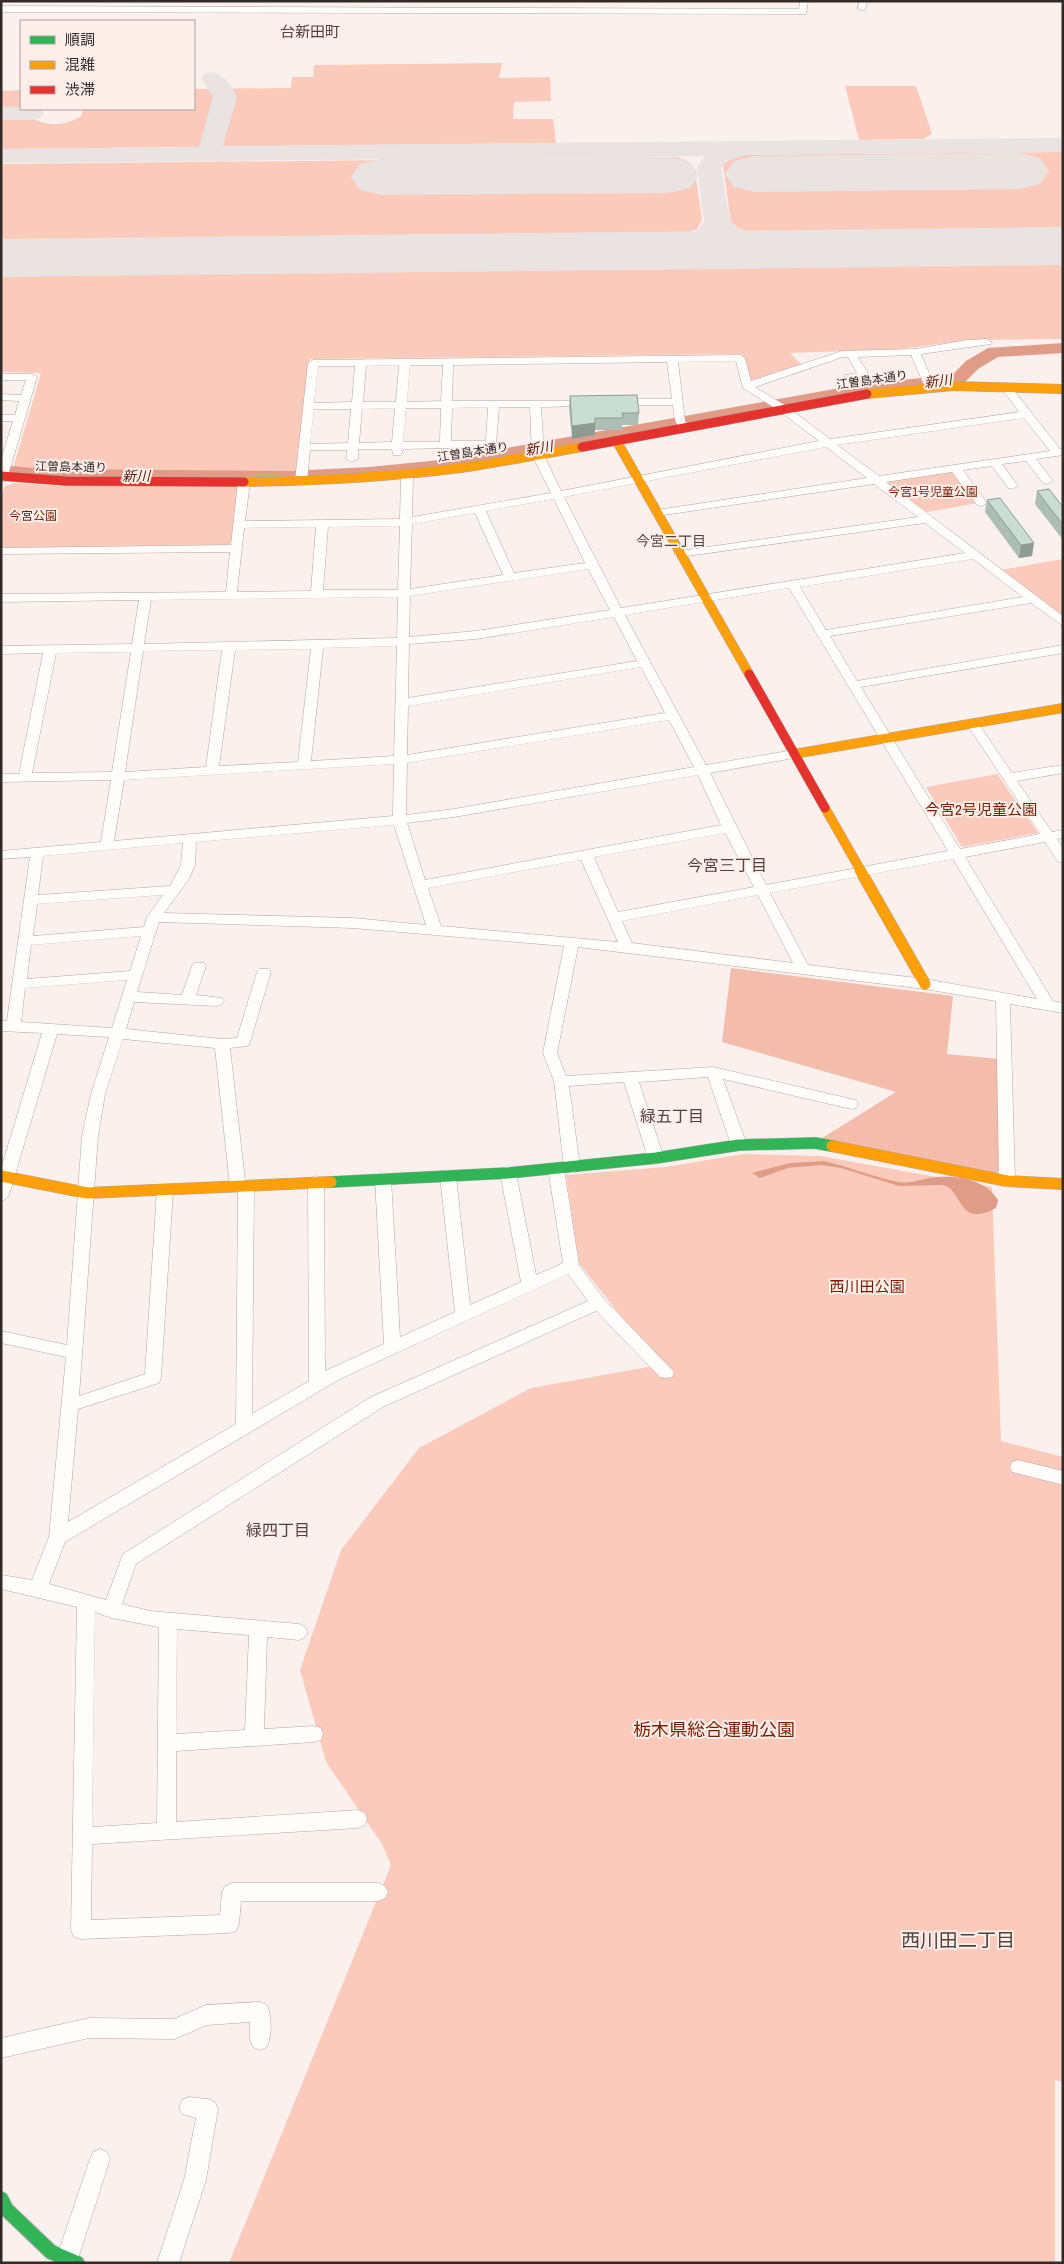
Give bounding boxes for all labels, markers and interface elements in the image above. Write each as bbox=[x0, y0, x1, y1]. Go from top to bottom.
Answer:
legend bbox=[20, 20, 195, 110]
district label: 台新田町 bbox=[280, 21, 340, 42]
text: 順調 bbox=[65, 29, 95, 50]
text: 混雑 bbox=[65, 54, 95, 75]
text: 渋滞 bbox=[65, 79, 95, 100]
street label: 江曽島本通り bbox=[835, 367, 909, 393]
water label: 新川 bbox=[923, 370, 955, 392]
water label: 新川 bbox=[524, 436, 556, 459]
street label: 江曽島本通り bbox=[436, 438, 510, 466]
street label: 江曽島本通り bbox=[35, 458, 107, 476]
water label: 新川 bbox=[122, 467, 152, 485]
park label: 今宮1号児童公園 bbox=[888, 484, 978, 500]
park label: 今宮公園 bbox=[9, 508, 57, 524]
district label: 今宮二丁目 bbox=[636, 532, 706, 550]
park label: 今宮2号児童公園 bbox=[925, 799, 1037, 820]
district label: 今宮三丁目 bbox=[687, 854, 767, 876]
district label: 緑五丁目 bbox=[640, 1105, 704, 1127]
park label: 西川田公園 bbox=[829, 1276, 905, 1297]
district label: 緑四丁目 bbox=[246, 1519, 310, 1541]
park label: 栃木県総合運動公園 bbox=[633, 1717, 795, 1742]
district label: 西川田二丁目 bbox=[901, 1927, 1015, 1953]

